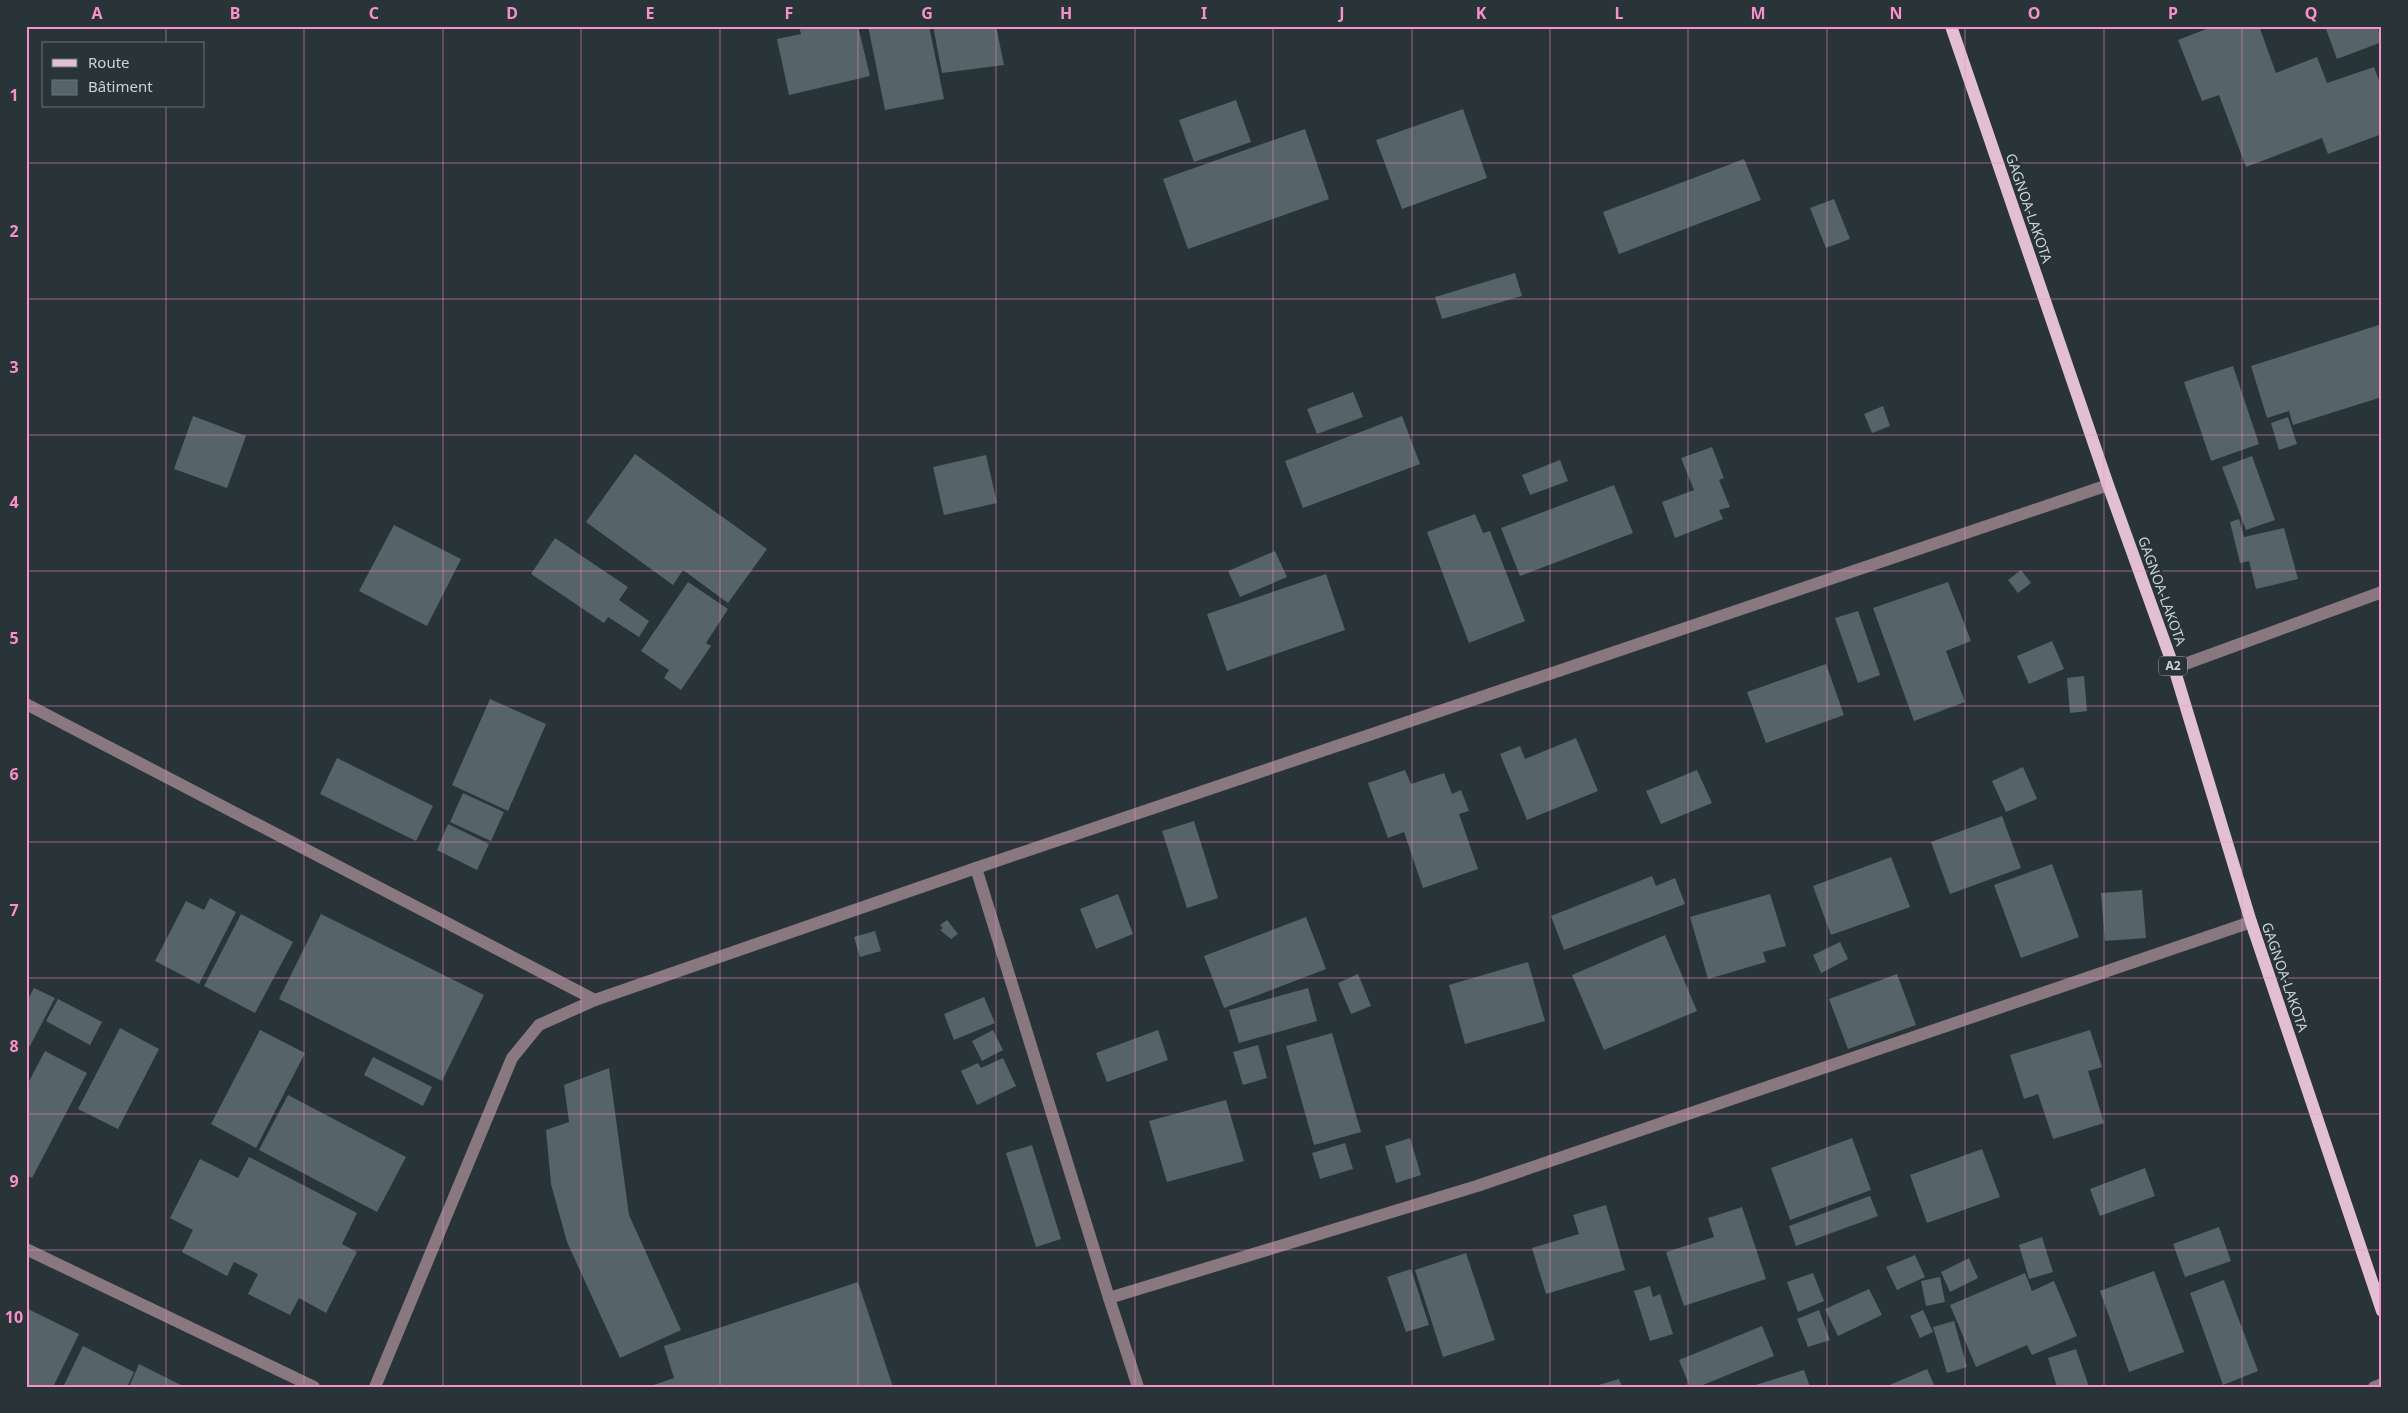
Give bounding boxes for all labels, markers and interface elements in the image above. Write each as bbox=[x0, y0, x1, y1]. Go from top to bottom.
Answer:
text: A bbox=[91, 2, 103, 24]
text: B bbox=[230, 2, 240, 24]
text: C bbox=[369, 2, 379, 24]
text: D bbox=[506, 2, 518, 24]
text: E bbox=[646, 2, 655, 24]
text: F bbox=[785, 2, 793, 24]
text: G bbox=[921, 2, 933, 24]
text: H bbox=[1060, 2, 1072, 24]
text: I bbox=[1201, 2, 1207, 24]
text: J bbox=[1337, 2, 1345, 24]
text: K bbox=[1476, 2, 1487, 24]
text: L bbox=[1615, 2, 1624, 24]
text: M bbox=[1750, 2, 1766, 24]
text: N bbox=[1889, 2, 1903, 24]
text: O bbox=[2028, 2, 2040, 24]
text: P bbox=[2168, 2, 2178, 24]
text: Q bbox=[2305, 2, 2317, 24]
legend bbox=[42, 42, 205, 108]
text: Route bbox=[88, 52, 130, 72]
text: Bâtiment bbox=[88, 76, 153, 96]
text: 1 bbox=[9, 84, 19, 106]
street label: GAGNOA-LAKOTA bbox=[2002, 151, 2057, 265]
text: 2 bbox=[9, 220, 19, 242]
text: 3 bbox=[9, 356, 19, 378]
text: 4 bbox=[9, 491, 19, 513]
street label: GAGNOA-LAKOTA bbox=[2134, 534, 2191, 648]
text: 5 bbox=[9, 627, 19, 649]
road number: A2 bbox=[2159, 656, 2187, 676]
text: 6 bbox=[9, 763, 19, 785]
text: 7 bbox=[9, 899, 19, 921]
street label: GAGNOA-LAKOTA bbox=[2258, 920, 2313, 1034]
text: 8 bbox=[9, 1035, 19, 1057]
text: 9 bbox=[9, 1170, 19, 1192]
text: 10 bbox=[5, 1306, 23, 1328]

